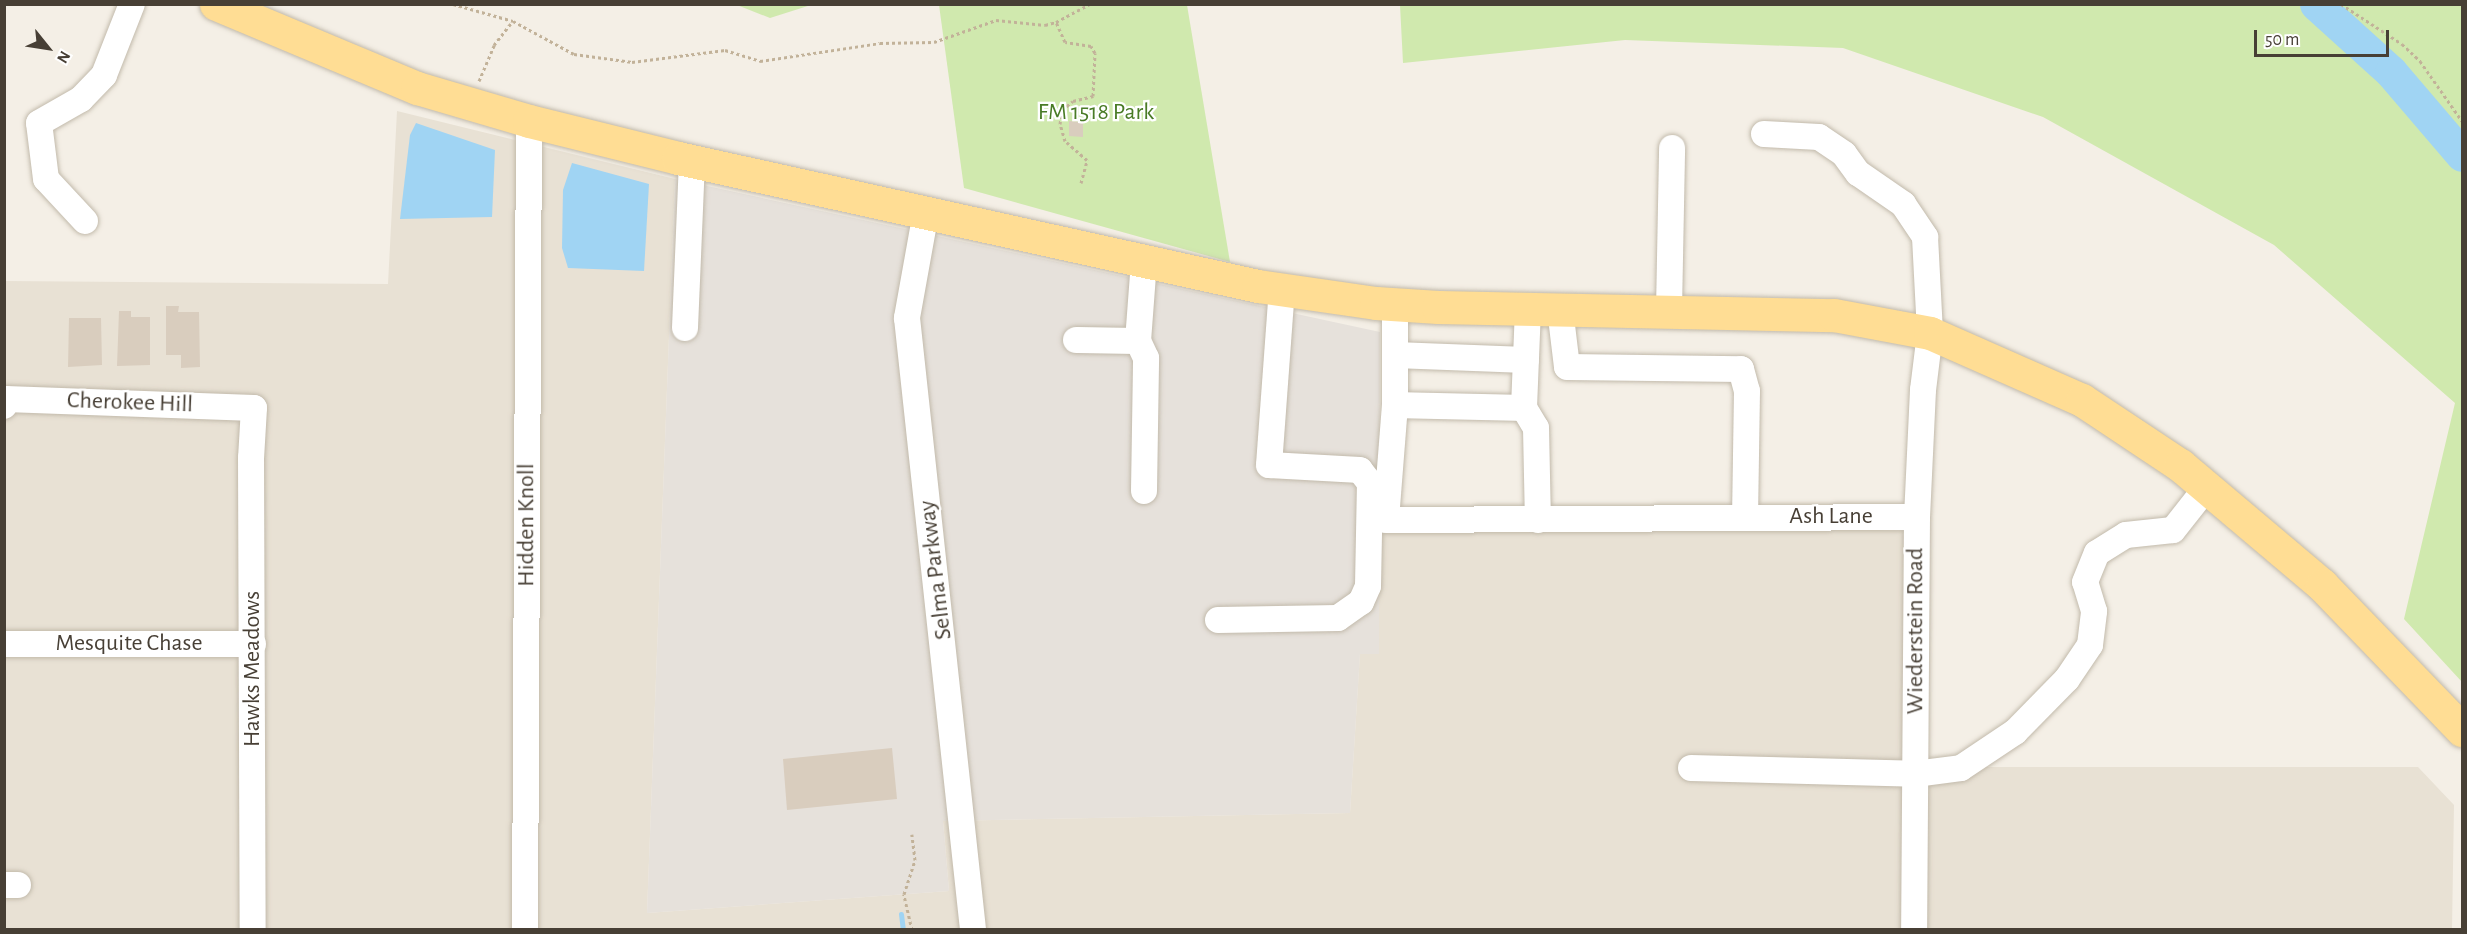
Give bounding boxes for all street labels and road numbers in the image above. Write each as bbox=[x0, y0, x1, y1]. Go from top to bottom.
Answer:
street label: Cherokee Hill bbox=[66, 386, 194, 420]
street label: Hidden Knoll bbox=[513, 463, 541, 587]
street label: Selma Parkway bbox=[913, 499, 959, 641]
street label: Ash Lane bbox=[1789, 503, 1873, 531]
street label: Wiederstein Road bbox=[1902, 548, 1930, 714]
street label: Hawks Meadows bbox=[239, 591, 267, 747]
street label: Mesquite Chase bbox=[55, 630, 203, 658]

